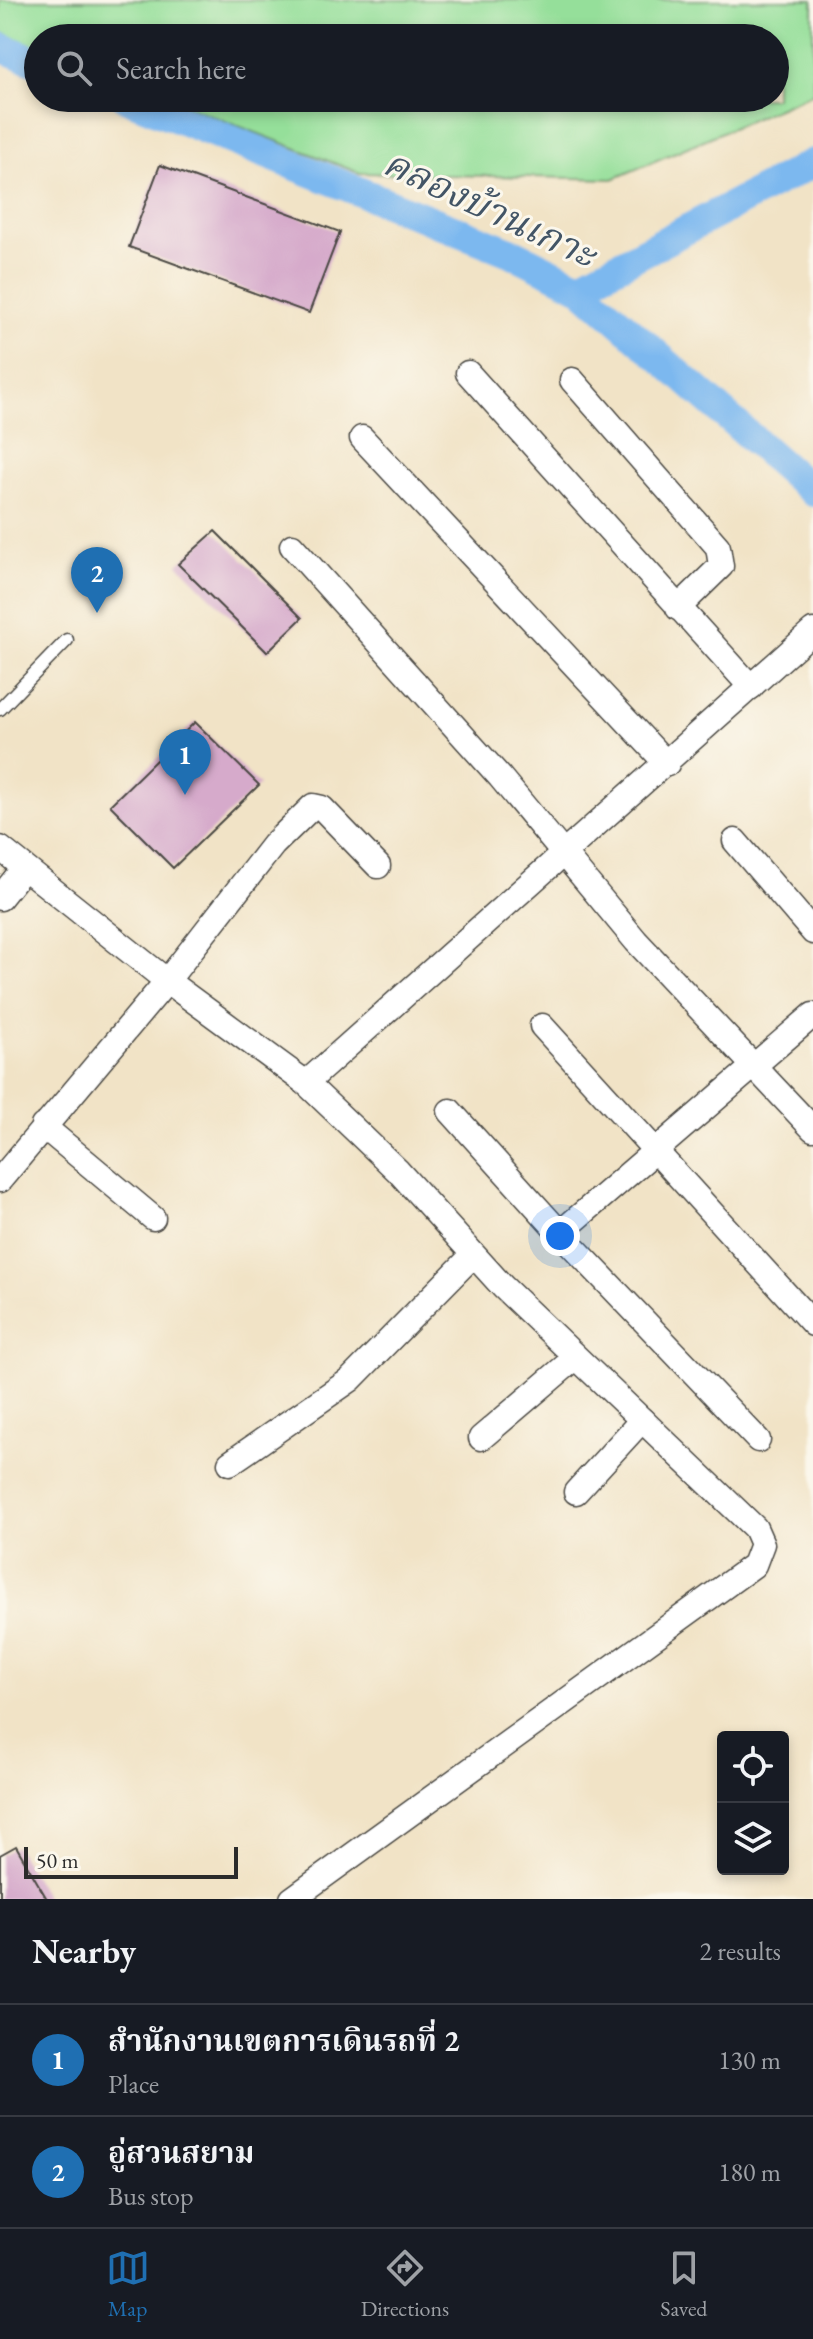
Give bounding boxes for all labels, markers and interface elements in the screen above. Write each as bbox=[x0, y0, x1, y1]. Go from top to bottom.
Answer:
search box bbox=[24, 24, 789, 112]
icon: search bbox=[52, 46, 96, 90]
text: Search here bbox=[116, 49, 246, 88]
water label: คลองบ้านเกาะ bbox=[376, 137, 606, 280]
pin: 2 bbox=[71, 547, 123, 613]
pin: 1 bbox=[159, 729, 211, 795]
your location bbox=[540, 1216, 580, 1256]
map controls bbox=[717, 1731, 789, 1875]
button: locate bbox=[717, 1731, 789, 1803]
button: layers bbox=[717, 1803, 789, 1875]
scale bar bbox=[24, 1843, 238, 1879]
text: 50 m bbox=[36, 1846, 79, 1875]
text: Nearby bbox=[32, 1929, 136, 1973]
text: 2 results bbox=[700, 1934, 781, 1968]
text: สำนักงานเขตการเดินรถที่ 2 bbox=[108, 2021, 460, 2060]
text: 1 bbox=[51, 2043, 65, 2077]
text: 130 m bbox=[718, 2043, 781, 2077]
text: Place bbox=[108, 2067, 159, 2101]
text: อู่สวนสยาม bbox=[108, 2133, 254, 2172]
text: 2 bbox=[51, 2155, 65, 2189]
text: 180 m bbox=[718, 2155, 781, 2189]
text: Bus stop bbox=[108, 2179, 194, 2213]
tab: Map bbox=[106, 2246, 150, 2323]
tab: Directions bbox=[361, 2246, 449, 2323]
tab: Saved bbox=[660, 2246, 707, 2323]

